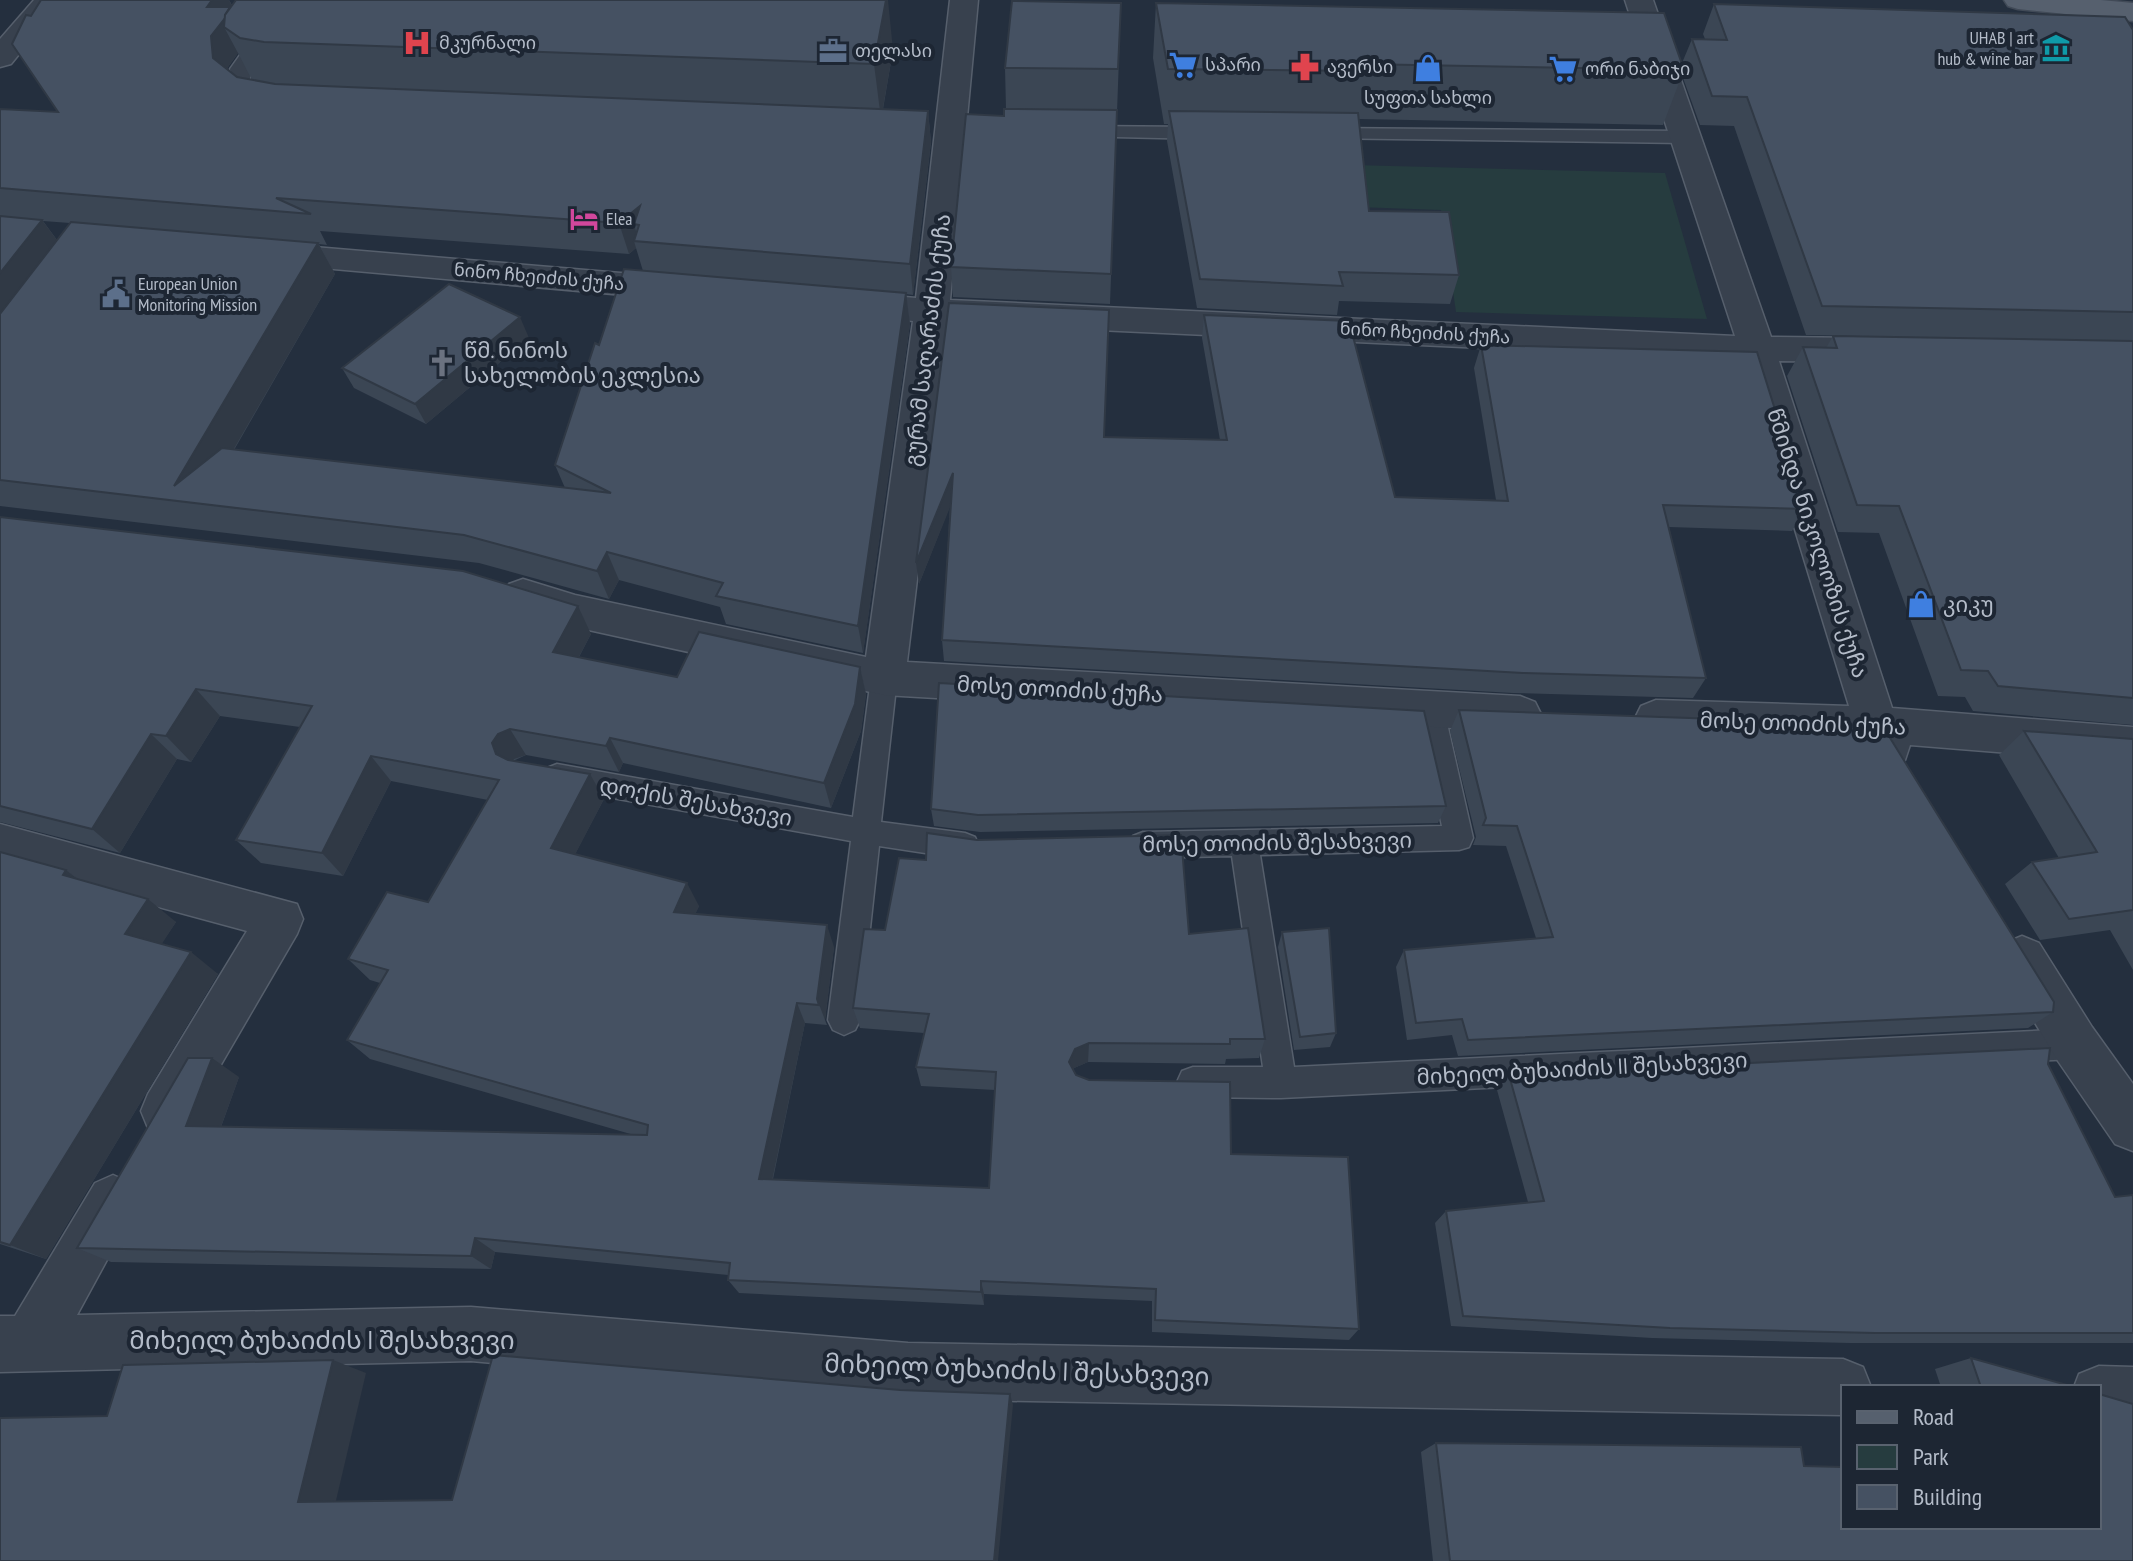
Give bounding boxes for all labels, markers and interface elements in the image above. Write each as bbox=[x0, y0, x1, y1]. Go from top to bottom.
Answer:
place label: UHAB | art hub & wine bar bbox=[1937, 26, 2034, 70]
hospital icon: მკურნალი bbox=[402, 28, 432, 58]
place label: მკურნალი bbox=[439, 31, 536, 54]
museum icon: UHAB | art hub & wine bar bbox=[2041, 33, 2071, 63]
office icon: თელასი bbox=[818, 36, 848, 66]
place label: თელასი bbox=[855, 39, 932, 62]
supermarket icon: სპარი bbox=[1168, 50, 1198, 80]
pharmacy icon: ავერსი bbox=[1290, 52, 1320, 82]
place label: სპარი bbox=[1205, 53, 1261, 76]
shop icon: სუფთა სახლი bbox=[1413, 53, 1443, 83]
supermarket icon: ორი ნაბიჯი bbox=[1548, 54, 1578, 84]
place label: ავერსი bbox=[1327, 55, 1393, 78]
place label: ორი ნაბიჯი bbox=[1585, 57, 1690, 80]
place label: სუფთა სახლი bbox=[1364, 86, 1492, 109]
hotel icon: Elea bbox=[569, 204, 599, 234]
place label: Elea bbox=[606, 207, 633, 230]
street label: გურამ საღარაძის ქუჩა bbox=[898, 212, 956, 468]
street label: ნინო ჩხეიძის ქუჩა bbox=[453, 258, 625, 295]
place label: European Union Monitoring Mission bbox=[138, 272, 257, 316]
public building icon: European Union Monitoring Mission bbox=[101, 279, 131, 309]
street label: ნინო ჩხეიძის ქუჩა bbox=[1339, 317, 1511, 348]
place label: წმ. ნინოს სახელობის ეკლესია bbox=[464, 336, 701, 389]
church icon: წმ. ნინოს სახელობის ეკლესია bbox=[427, 348, 457, 378]
street label: წმინდა ნიკოლოზის ქუჩა bbox=[1761, 405, 1875, 681]
shop icon: კიკუ bbox=[1906, 589, 1936, 619]
place label: კიკუ bbox=[1943, 590, 1994, 618]
street label: მოსე თოიძის ქუჩა bbox=[956, 670, 1164, 708]
street label: მოსე თოიძის ქუჩა bbox=[1699, 705, 1907, 741]
street label: დოქის შესახვევი bbox=[597, 770, 795, 832]
street label: მოსე თოიძის შესახვევი bbox=[1142, 826, 1412, 858]
street label: მიხეილ ბუხაიძის II შესახვევი bbox=[1416, 1045, 1748, 1091]
street label: მიხეილ ბუხაიძის I შესახვევი bbox=[129, 1323, 515, 1356]
street label: მიხეილ ბუხაიძის I შესახვევი bbox=[824, 1346, 1210, 1393]
legend bbox=[1841, 1385, 2101, 1529]
text: Road bbox=[1913, 1401, 1954, 1432]
text: Park bbox=[1913, 1441, 1949, 1472]
text: Building bbox=[1913, 1481, 1982, 1512]

